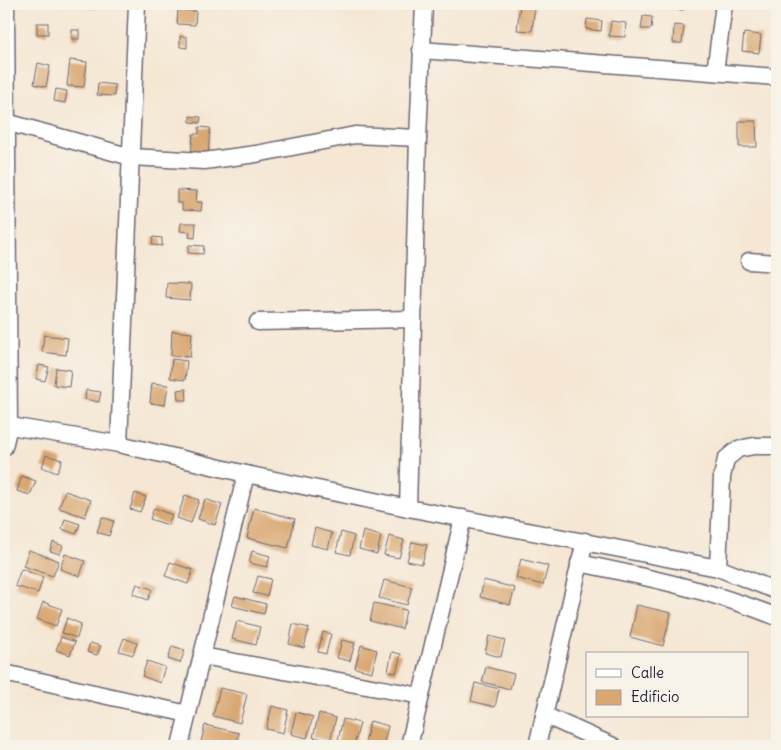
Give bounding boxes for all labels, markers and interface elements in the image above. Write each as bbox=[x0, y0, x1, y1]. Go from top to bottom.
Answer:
legend bbox=[586, 652, 748, 718]
text: Calle bbox=[631, 663, 664, 682]
text: Edificio bbox=[631, 687, 679, 706]

